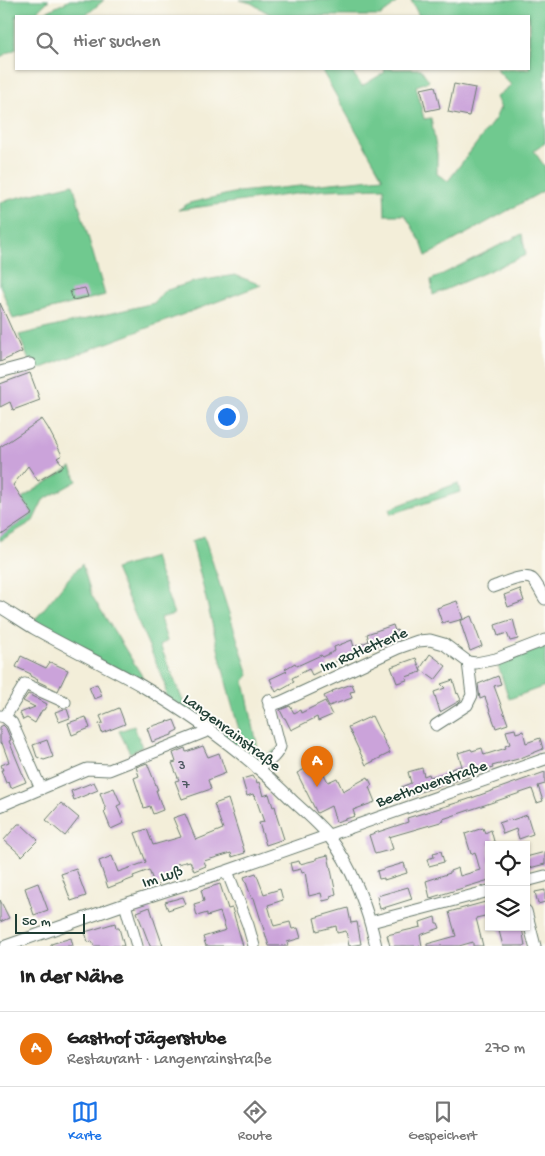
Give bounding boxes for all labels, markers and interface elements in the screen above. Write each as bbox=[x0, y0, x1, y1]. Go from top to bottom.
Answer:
search box bbox=[15, 15, 530, 70]
icon: search bbox=[33, 29, 61, 57]
text: Hier suchen bbox=[73, 31, 160, 54]
your location bbox=[214, 404, 240, 430]
street label: Im Rotletterle bbox=[318, 624, 411, 678]
street label: Langenrainstraße bbox=[178, 691, 284, 777]
pin: A bbox=[301, 746, 333, 787]
street label: Beethovenstraße bbox=[373, 757, 491, 814]
house number: 3 bbox=[177, 758, 186, 775]
house number: 7 bbox=[181, 777, 190, 794]
map controls bbox=[485, 841, 530, 931]
button: locate bbox=[485, 841, 530, 886]
street label: Im Luß bbox=[140, 863, 186, 894]
button: layers bbox=[485, 886, 530, 931]
scale bar bbox=[15, 911, 85, 934]
text: 50 m bbox=[22, 914, 51, 931]
text: In der Nähe bbox=[20, 966, 123, 991]
text: Gasthof Jägerstube bbox=[67, 1028, 226, 1051]
text: A bbox=[31, 1040, 41, 1059]
text: 270 m bbox=[485, 1040, 525, 1059]
text: Restaurant · Langenrainstraße bbox=[67, 1051, 272, 1070]
tab: Karte bbox=[68, 1098, 102, 1145]
tab: Route bbox=[238, 1098, 272, 1145]
tab: Gespeichert bbox=[408, 1098, 477, 1145]

